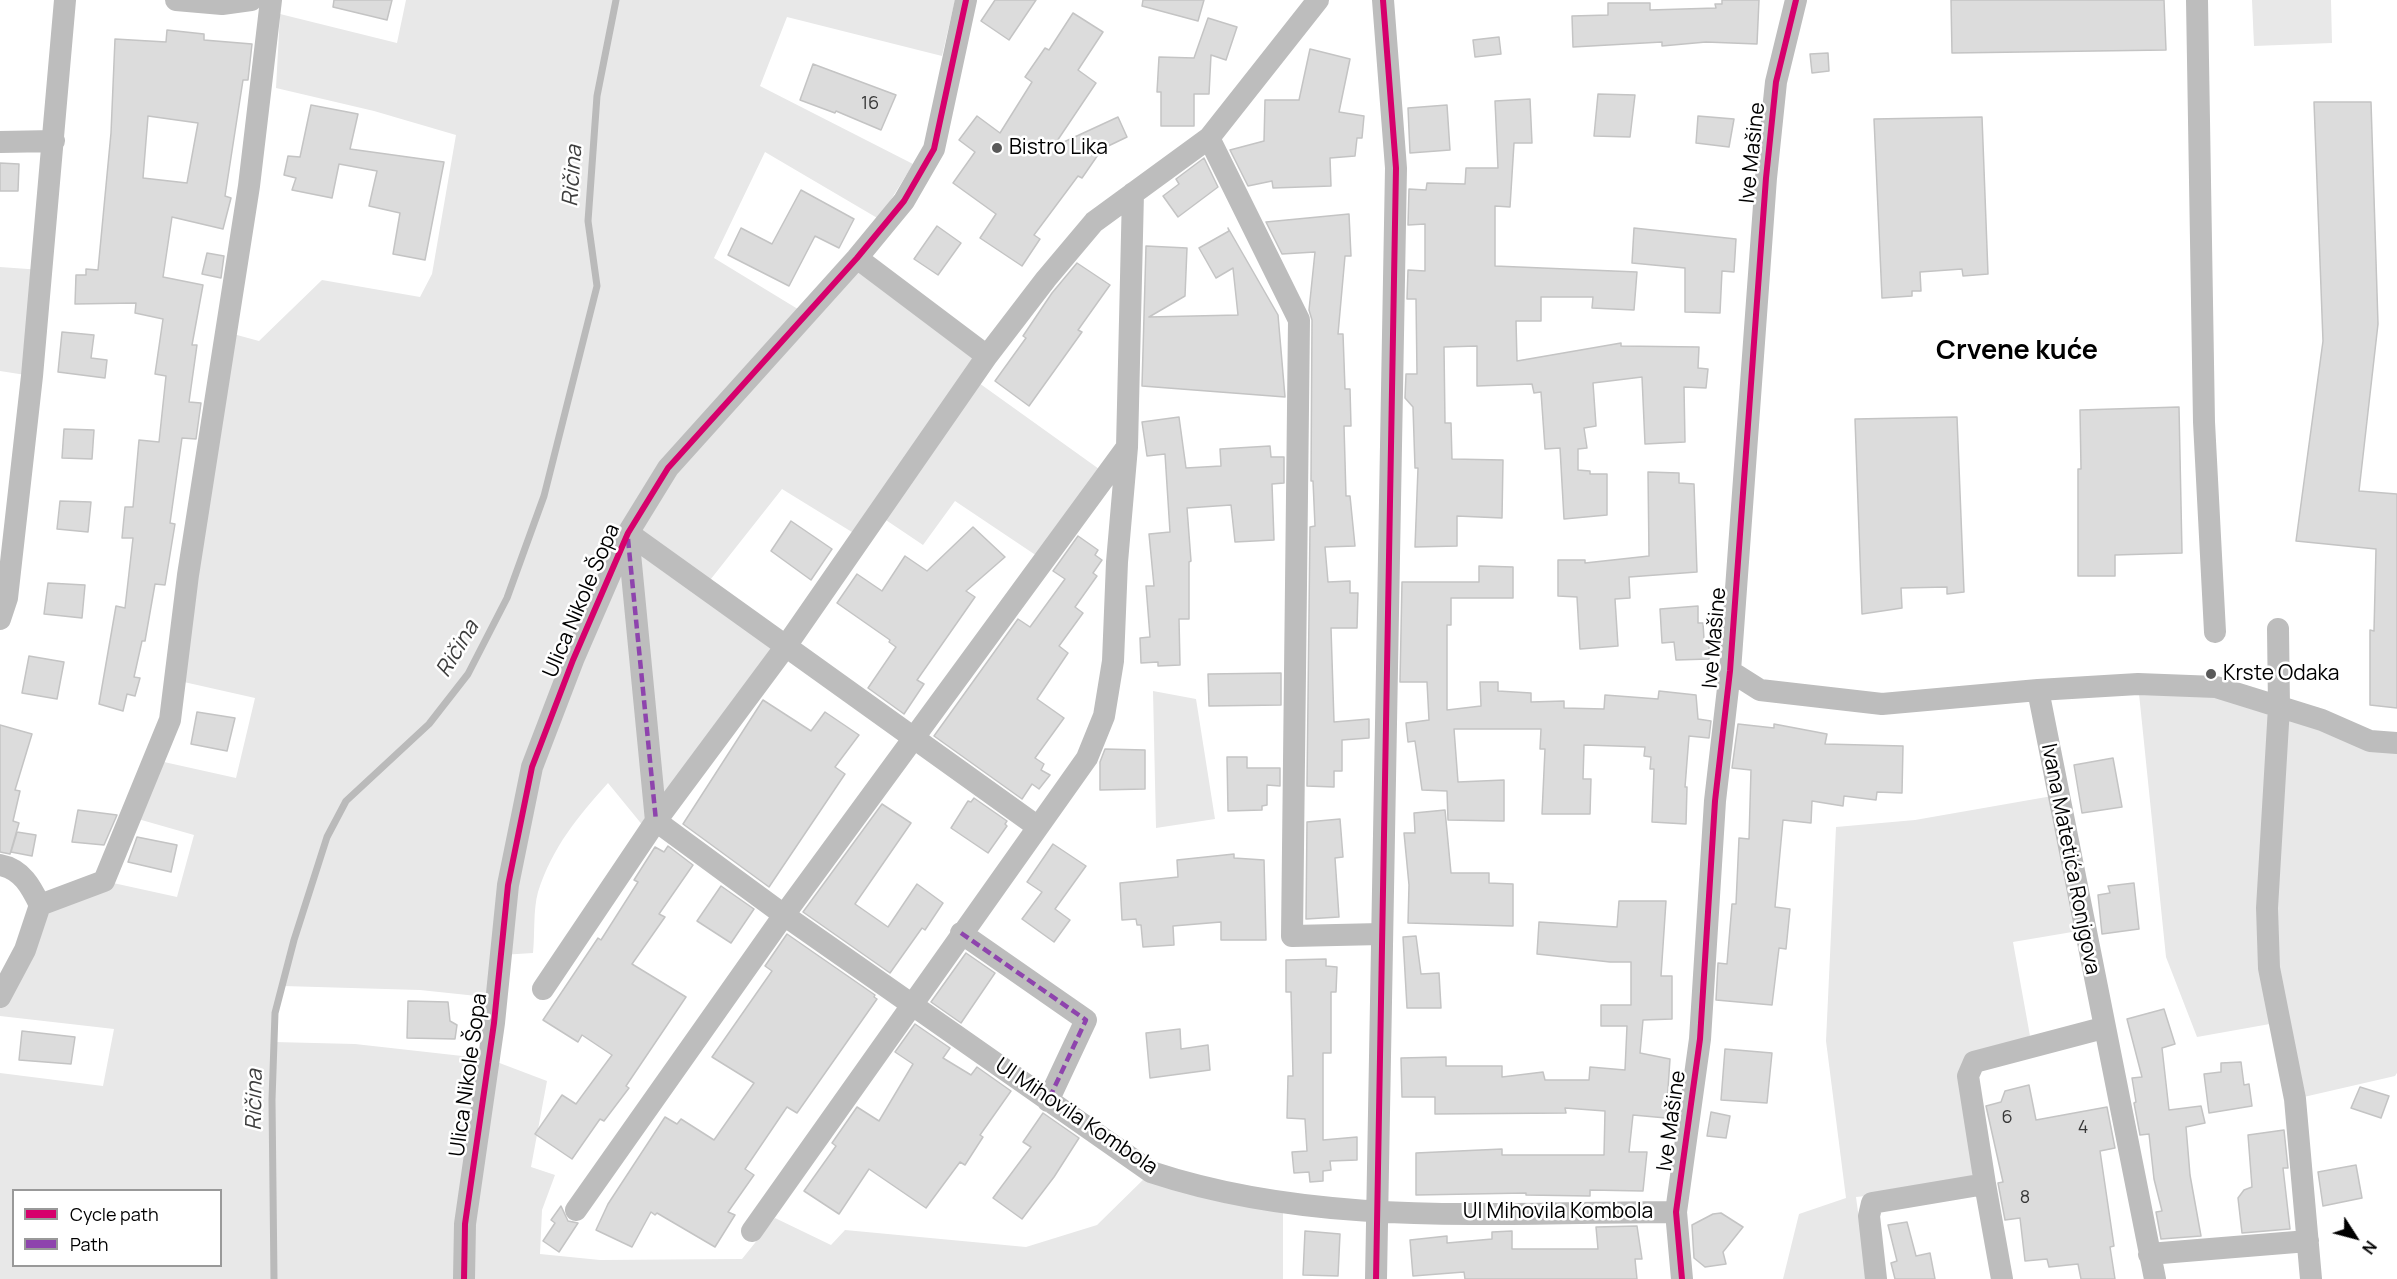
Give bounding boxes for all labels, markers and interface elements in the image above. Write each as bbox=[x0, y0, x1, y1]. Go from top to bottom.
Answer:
house number: 16 bbox=[861, 93, 879, 115]
street label: Ive Mašine bbox=[1735, 101, 1771, 205]
place label: Bistro Lika bbox=[1009, 135, 1108, 161]
marker: Bistro Lika bbox=[990, 141, 1004, 155]
water label: Ričina bbox=[558, 145, 588, 207]
district label: Crvene kuće bbox=[1936, 335, 2098, 367]
street label: Ulica Nikole Šopa bbox=[538, 520, 626, 682]
street label: Ive Mašine bbox=[1698, 586, 1732, 690]
water label: Ričina bbox=[431, 616, 485, 682]
place label: Krste Odaka bbox=[2223, 661, 2339, 687]
marker: Krste Odaka bbox=[2204, 667, 2218, 681]
street label: Ivana Matetića Ronjgova bbox=[2035, 741, 2105, 977]
street label: Ulica Nikole Šopa bbox=[445, 992, 493, 1158]
street label: Ul Mihovila Kombola bbox=[990, 1053, 1162, 1181]
water label: Ričina bbox=[241, 1069, 269, 1131]
street label: Ive Mašine bbox=[1652, 1069, 1692, 1173]
house number: 6 bbox=[2001, 1107, 2013, 1129]
house number: 4 bbox=[2078, 1117, 2088, 1139]
house number: 8 bbox=[2020, 1187, 2030, 1209]
legend bbox=[12, 1189, 222, 1267]
street label: Ul Mihovila Kombola bbox=[1463, 1199, 1653, 1225]
text: Cycle path bbox=[70, 1202, 159, 1226]
north arrow bbox=[2325, 1207, 2385, 1267]
text: Path bbox=[70, 1232, 108, 1256]
text: N bbox=[2357, 1236, 2382, 1259]

